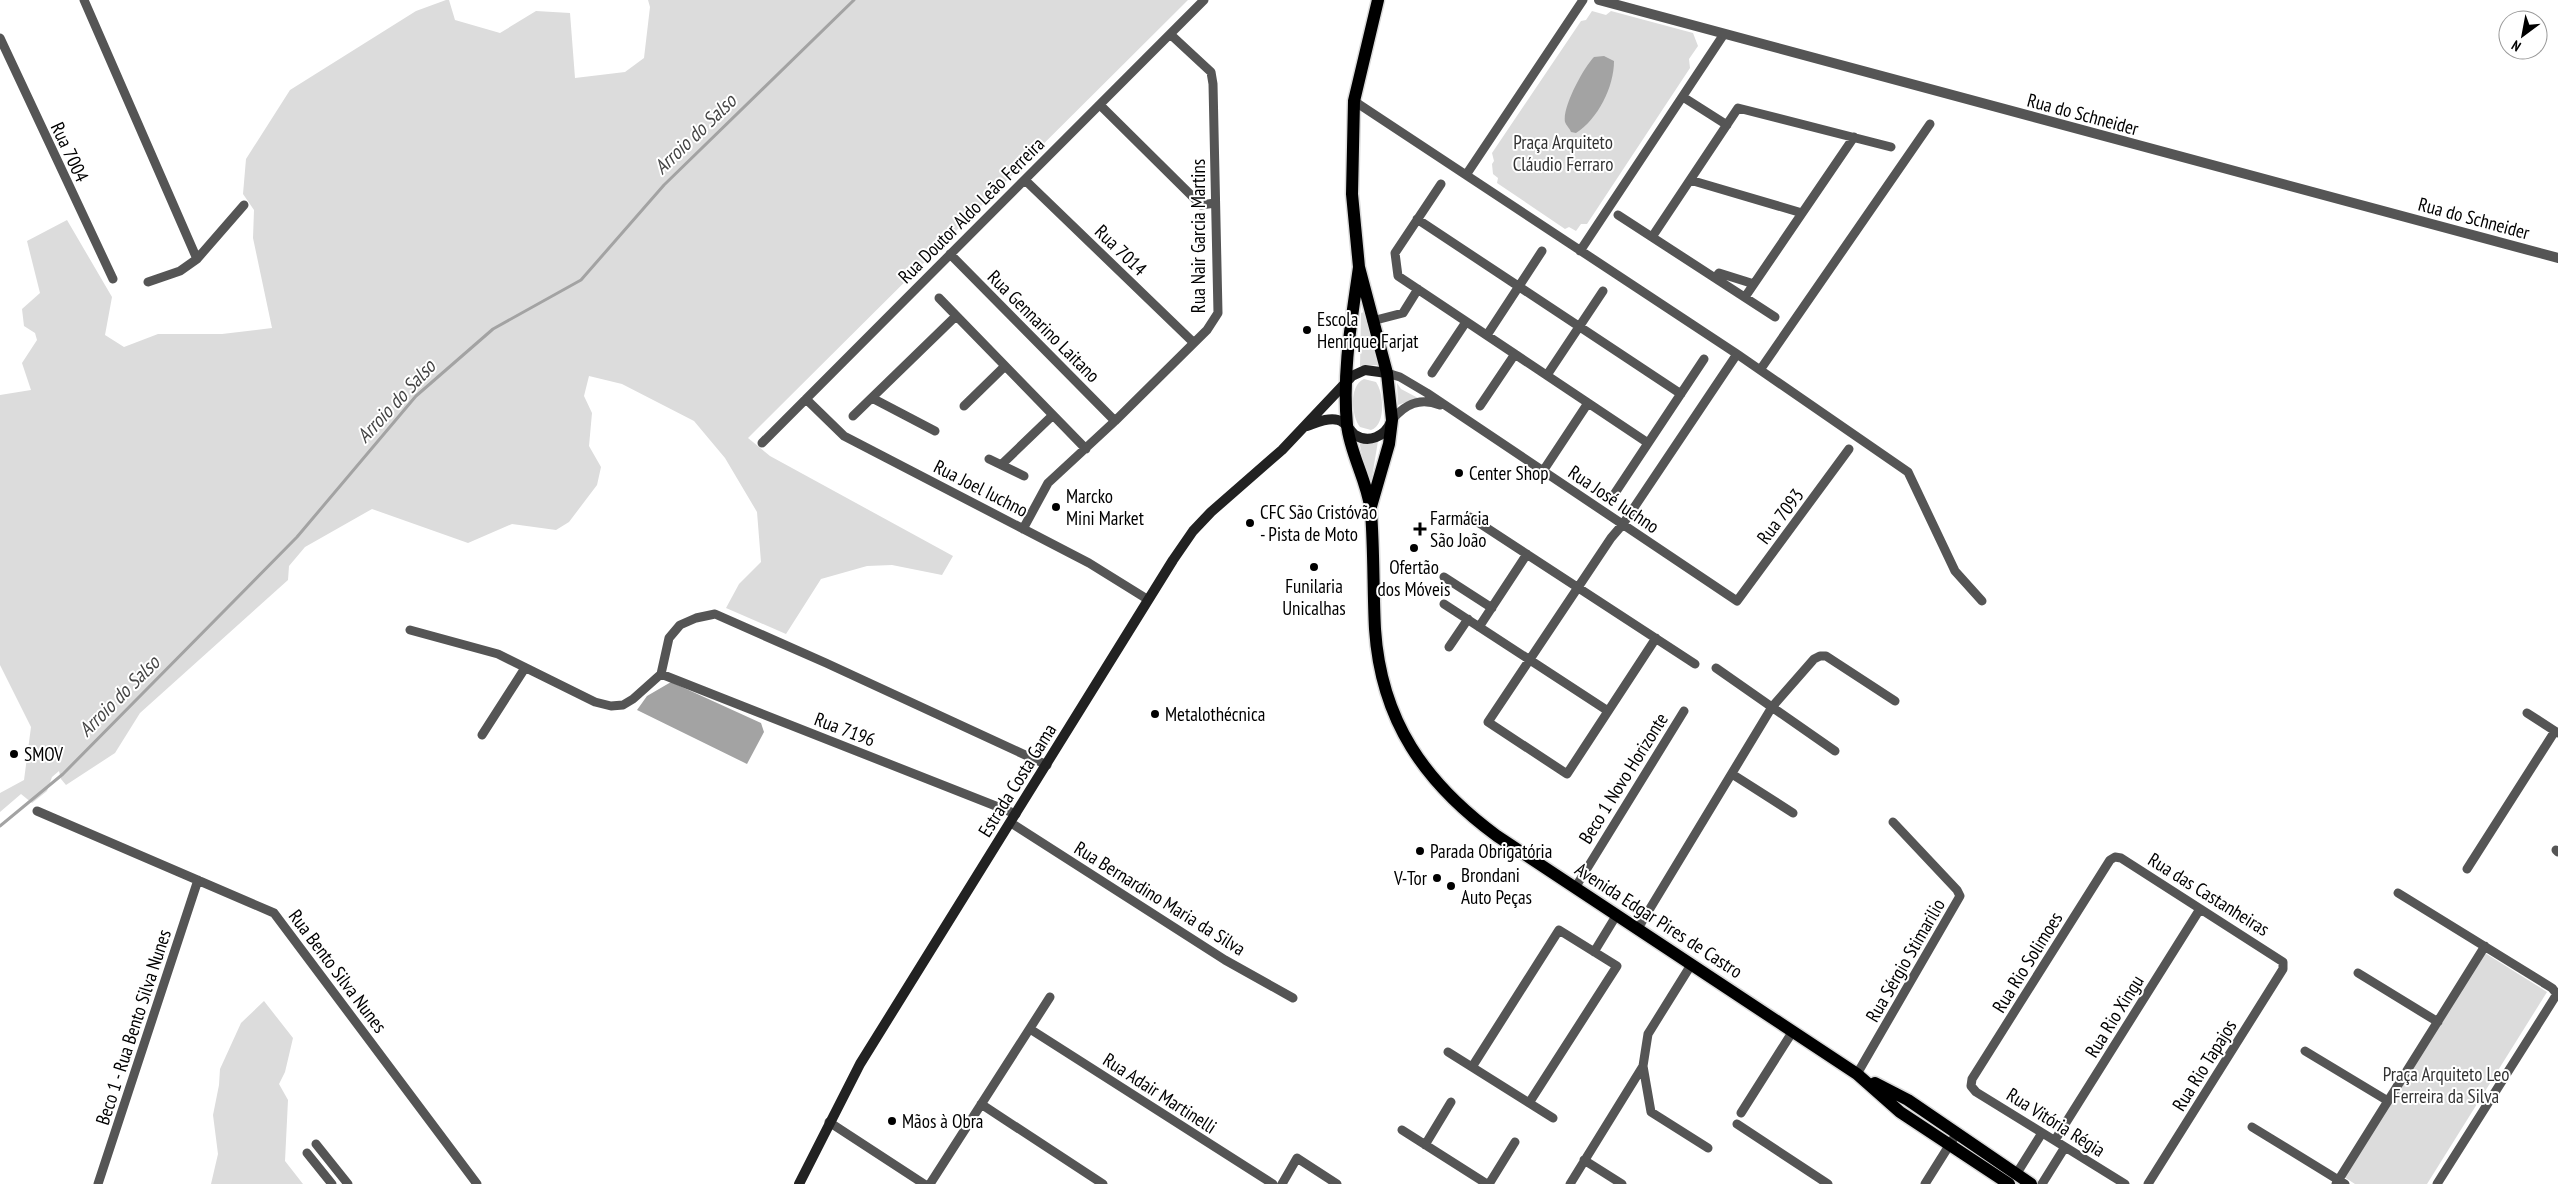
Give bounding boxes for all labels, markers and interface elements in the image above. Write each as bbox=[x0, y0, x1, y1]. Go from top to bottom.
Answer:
north arrow bbox=[2498, 10, 2548, 60]
text: N bbox=[2508, 36, 2524, 56]
water label: Arroio do Salso bbox=[648, 87, 743, 180]
street label: Rua do Schneider bbox=[2025, 88, 2142, 141]
street label: Rua 7004 bbox=[46, 118, 94, 186]
park label: Praça Arquiteto Cláudio Ferraro bbox=[1513, 130, 1613, 176]
street label: Rua Doutor Aldo Leão Ferreira bbox=[893, 132, 1049, 288]
street label: Rua Nair Garcia Martins bbox=[1186, 159, 1210, 313]
street label: Rua do Schneider bbox=[2416, 192, 2533, 245]
street label: Rua 7014 bbox=[1090, 219, 1152, 281]
street label: Rua Gennarino Laitano bbox=[983, 265, 1105, 387]
place label: Escola Henrique Farjat bbox=[1317, 307, 1419, 353]
marker: Escola Henrique Farjat bbox=[1301, 324, 1313, 336]
water label: Arroio do Salso bbox=[351, 353, 442, 448]
street label: Rua Joel Iuchno bbox=[930, 454, 1032, 522]
street label: Rua José Iuchno bbox=[1564, 460, 1664, 538]
place label: Center Shop bbox=[1469, 461, 1548, 485]
marker: Center Shop bbox=[1453, 467, 1465, 479]
place label: Marcko Mini Market bbox=[1066, 484, 1145, 530]
street label: Rua 7093 bbox=[1751, 484, 1809, 548]
place label: CFC São Cristóvão - Pista de Moto bbox=[1260, 500, 1377, 546]
marker: Marcko Mini Market bbox=[1050, 501, 1062, 513]
place label: Farmácia São João bbox=[1430, 506, 1489, 552]
marker: CFC São Cristóvão - Pista de Moto bbox=[1244, 517, 1256, 529]
marker: Farmácia São João bbox=[1414, 523, 1426, 535]
marker: Ofertão dos Móveis bbox=[1408, 542, 1420, 554]
place label: Ofertão dos Móveis bbox=[1378, 555, 1450, 601]
marker: Funilaria Unicalhas bbox=[1308, 561, 1320, 573]
place label: Funilaria Unicalhas bbox=[1282, 574, 1346, 620]
water label: Arroio do Salso bbox=[73, 649, 166, 742]
place label: Metalothécnica bbox=[1165, 702, 1265, 726]
street label: Rua 7196 bbox=[811, 706, 879, 752]
marker: Metalothécnica bbox=[1149, 708, 1161, 720]
street label: Beco 1 Novo Horizonte bbox=[1573, 708, 1673, 848]
street label: Estrada Costa Gama bbox=[973, 719, 1061, 841]
place label: SMOV bbox=[24, 742, 63, 766]
marker: SMOV bbox=[8, 748, 20, 760]
street label: Rua Bernardino Maria da Silva bbox=[1070, 836, 1250, 960]
place label: Parada Obrigatória bbox=[1430, 839, 1552, 863]
marker: Parada Obrigatória bbox=[1414, 845, 1426, 857]
street label: Rua das Castanheiras bbox=[2144, 847, 2274, 941]
street label: Avenida Edgar Pires de Castro bbox=[1571, 857, 1747, 983]
place label: Brondani Auto Peças bbox=[1461, 863, 1532, 909]
place label: V-Tor bbox=[1393, 866, 1428, 890]
marker: V-Tor bbox=[1431, 872, 1443, 884]
marker: Brondani Auto Peças bbox=[1445, 880, 1457, 892]
street label: Rua Sérgio Stimarilio bbox=[1860, 894, 1950, 1026]
street label: Rua Bento Silva Nunes bbox=[284, 905, 392, 1037]
street label: Rua Rio Solimoes bbox=[1987, 907, 2067, 1017]
street label: Beco 1 - Rua Bento Silva Nunes bbox=[90, 926, 176, 1128]
street label: Rua Rio Xingu bbox=[2079, 970, 2149, 1062]
street label: Rua Rio Tapajos bbox=[2167, 1015, 2241, 1115]
street label: Rua Adair Martinelli bbox=[1099, 1047, 1221, 1139]
park label: Praça Arquiteto Leo Ferreira da Silva bbox=[2383, 1062, 2509, 1108]
street label: Rua Vitória Régia bbox=[2002, 1082, 2110, 1162]
place label: Mãos à Obra bbox=[902, 1109, 983, 1133]
marker: Mãos à Obra bbox=[886, 1115, 898, 1127]

